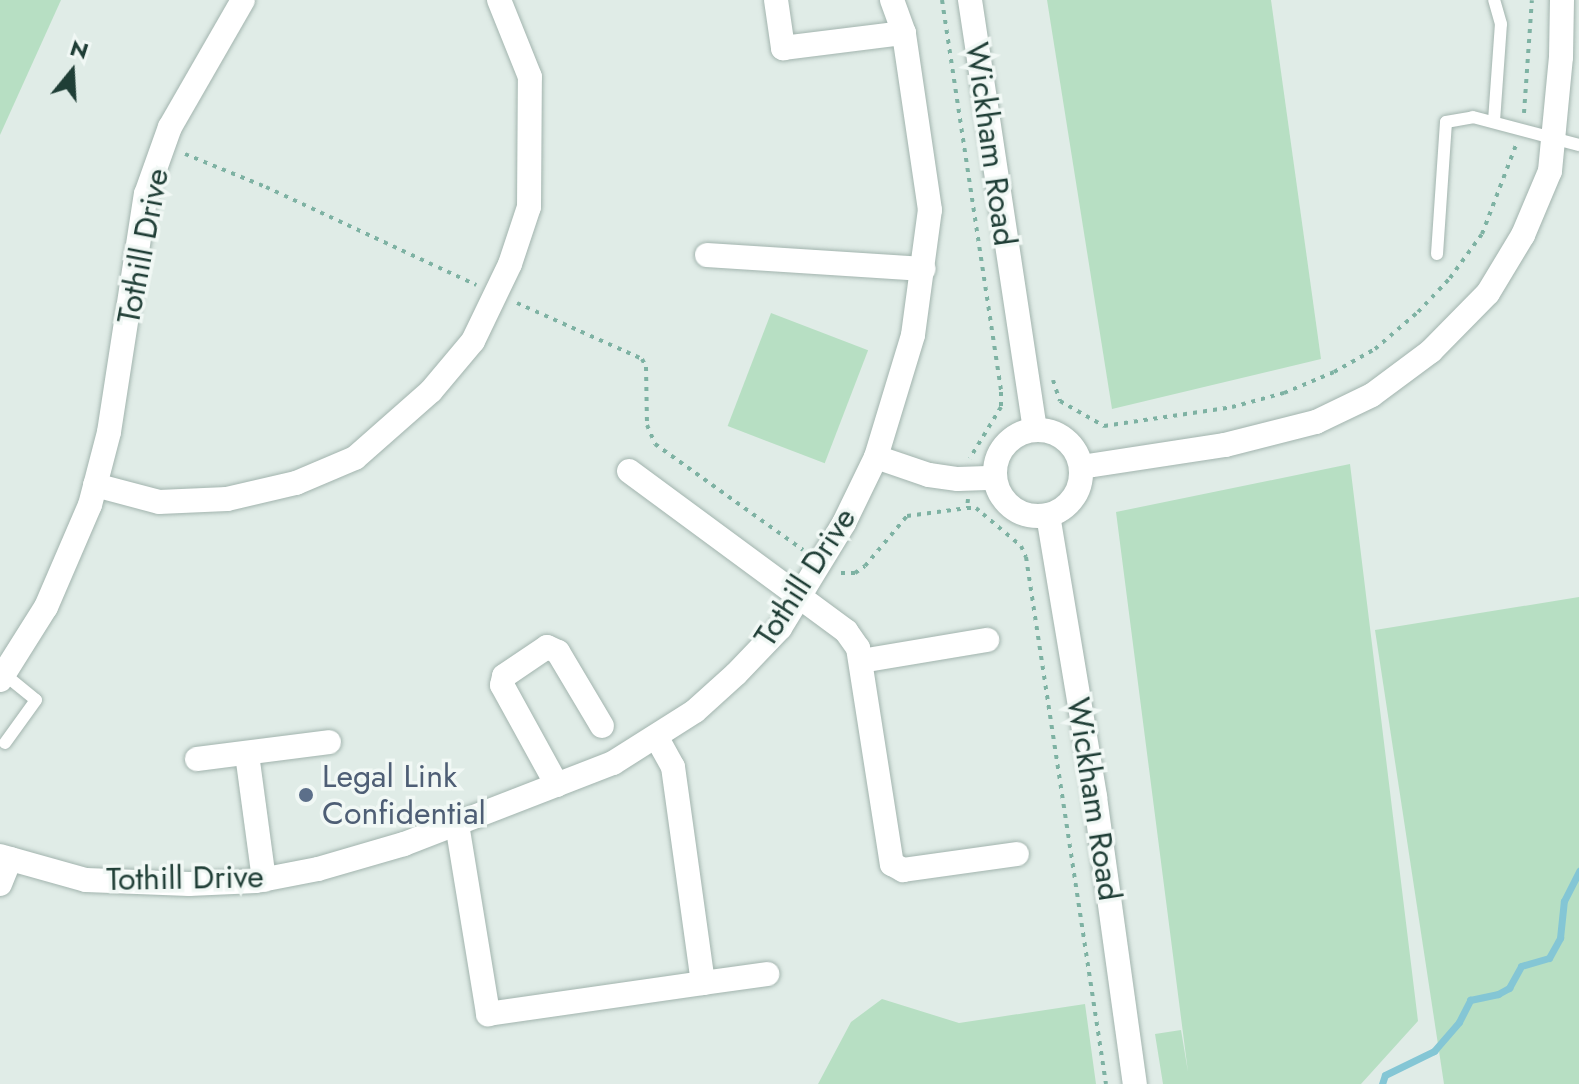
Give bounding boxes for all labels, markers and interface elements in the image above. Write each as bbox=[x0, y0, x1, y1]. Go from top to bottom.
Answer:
text: N bbox=[66, 31, 93, 67]
north arrow bbox=[32, 32, 112, 112]
street label: Wickham Road bbox=[958, 40, 1024, 248]
street label: Tothill Drive bbox=[109, 165, 177, 327]
street label: Tothill Drive bbox=[746, 501, 864, 653]
street label: Wickham Road bbox=[1059, 695, 1129, 903]
place label: Legal Link Confidential bbox=[322, 758, 486, 833]
marker: Legal Link Confidential bbox=[297, 786, 315, 804]
street label: Tothill Drive bbox=[106, 857, 264, 899]

